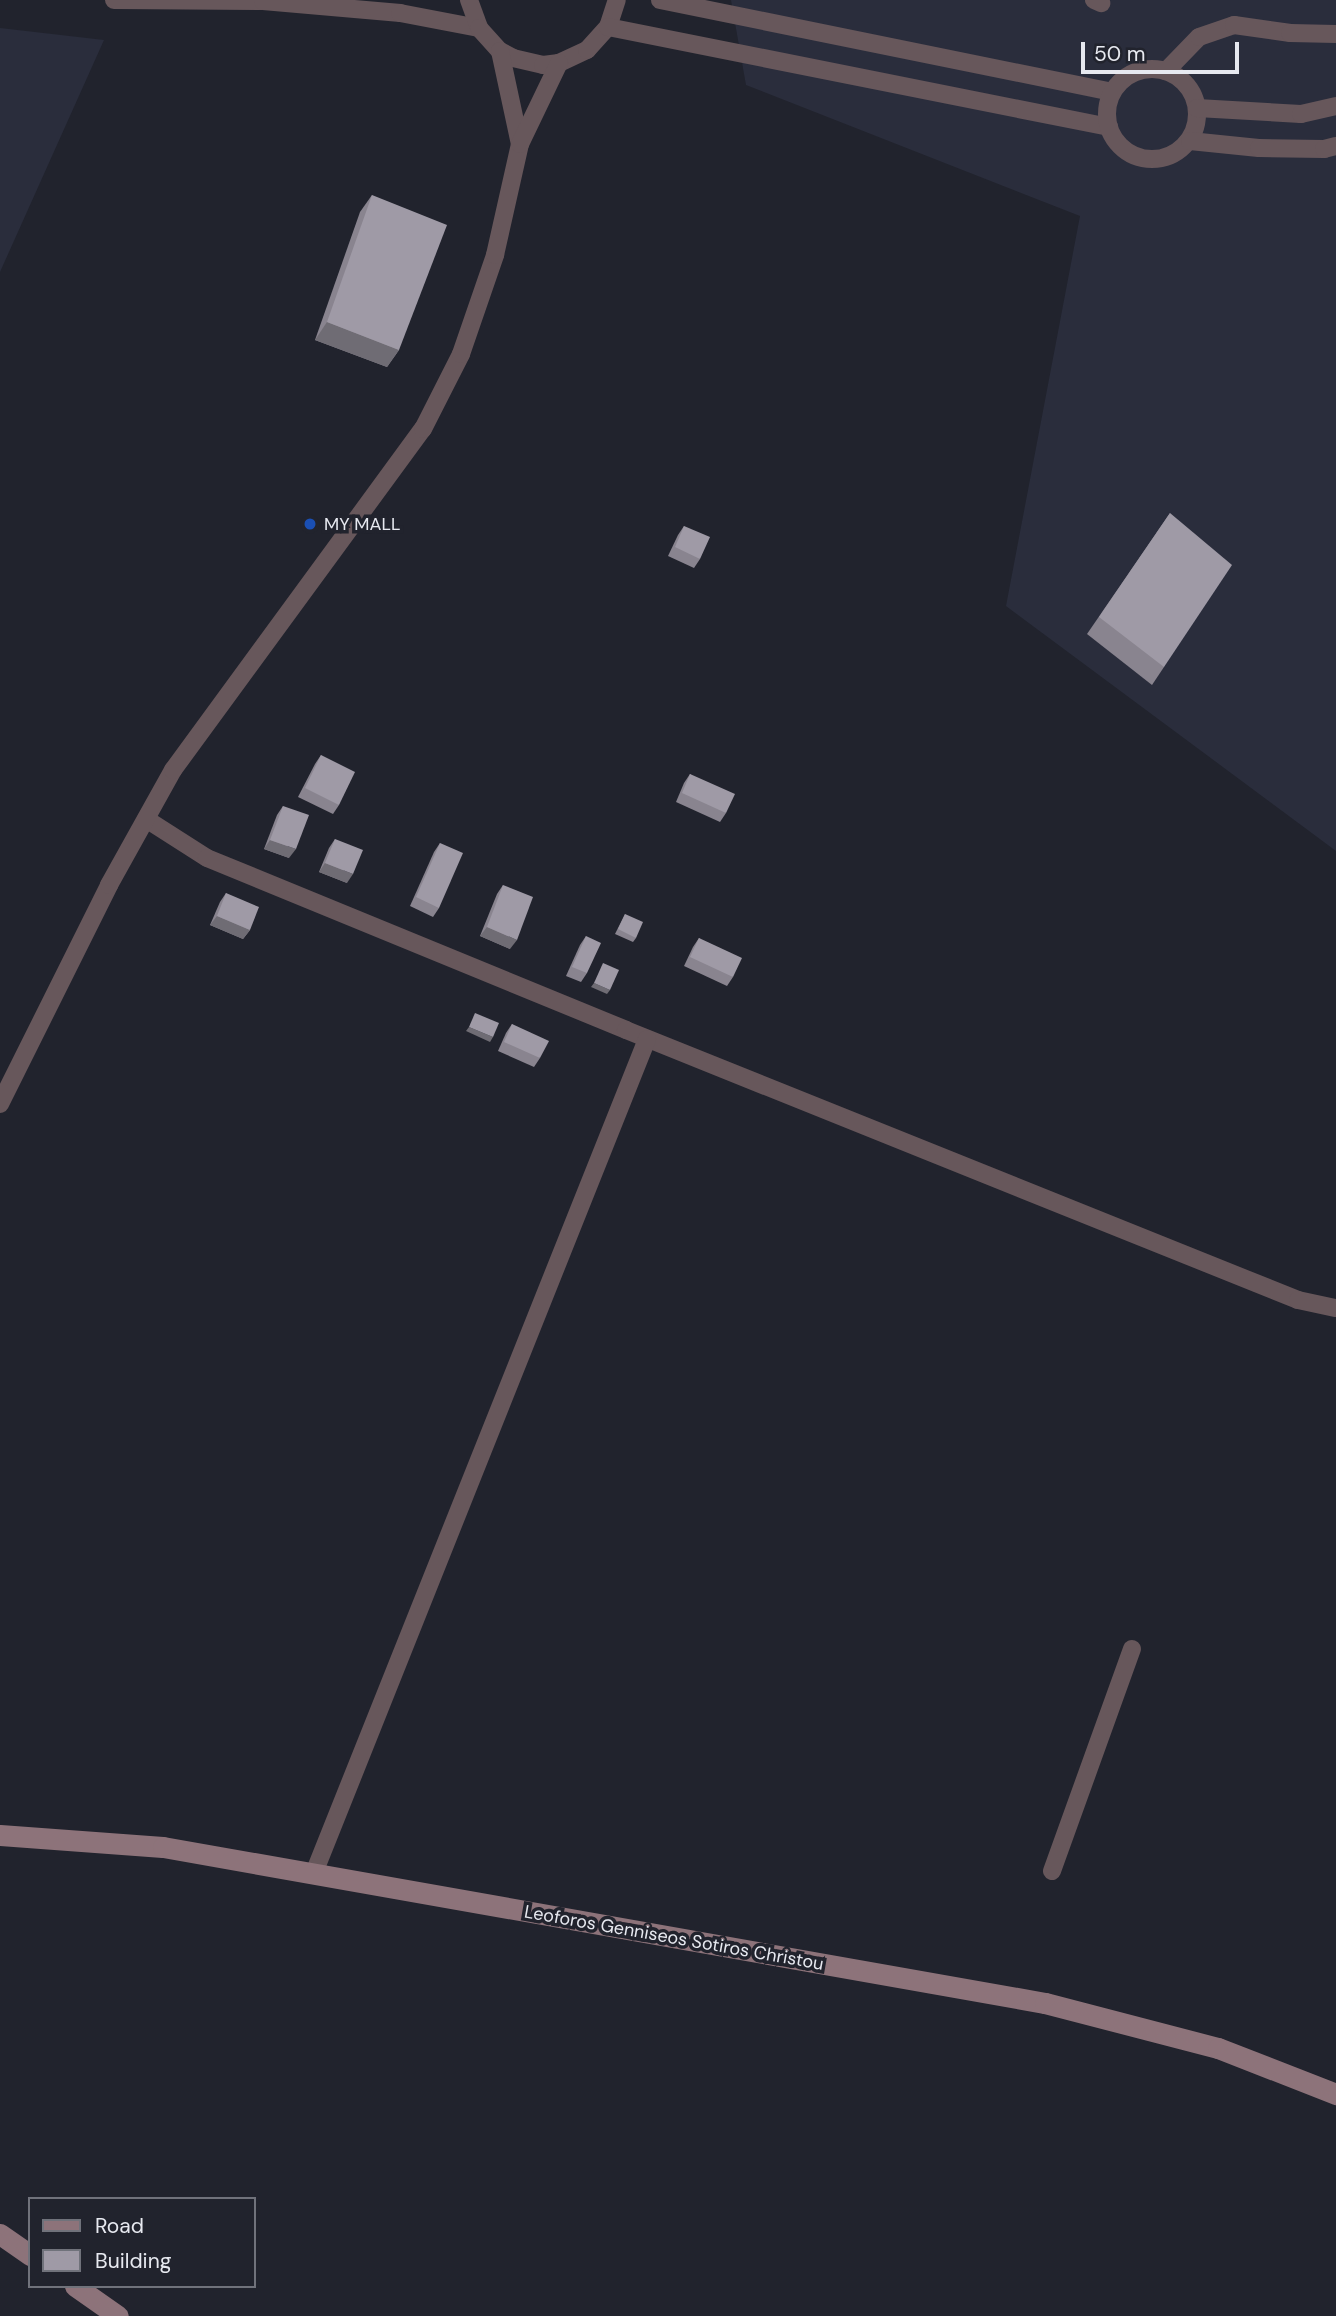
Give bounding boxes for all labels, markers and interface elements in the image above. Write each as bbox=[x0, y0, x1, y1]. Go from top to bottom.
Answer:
scale bar bbox=[1084, 28, 1242, 72]
text: 50 m bbox=[1094, 40, 1145, 68]
place label: MY MALL bbox=[324, 513, 400, 535]
marker: MY MALL bbox=[302, 516, 318, 532]
street label: Leoforos Genniseos Sotiros Christou bbox=[523, 1901, 825, 1975]
legend bbox=[28, 2197, 256, 2288]
text: Road bbox=[95, 2212, 144, 2240]
text: Building bbox=[95, 2247, 171, 2275]

